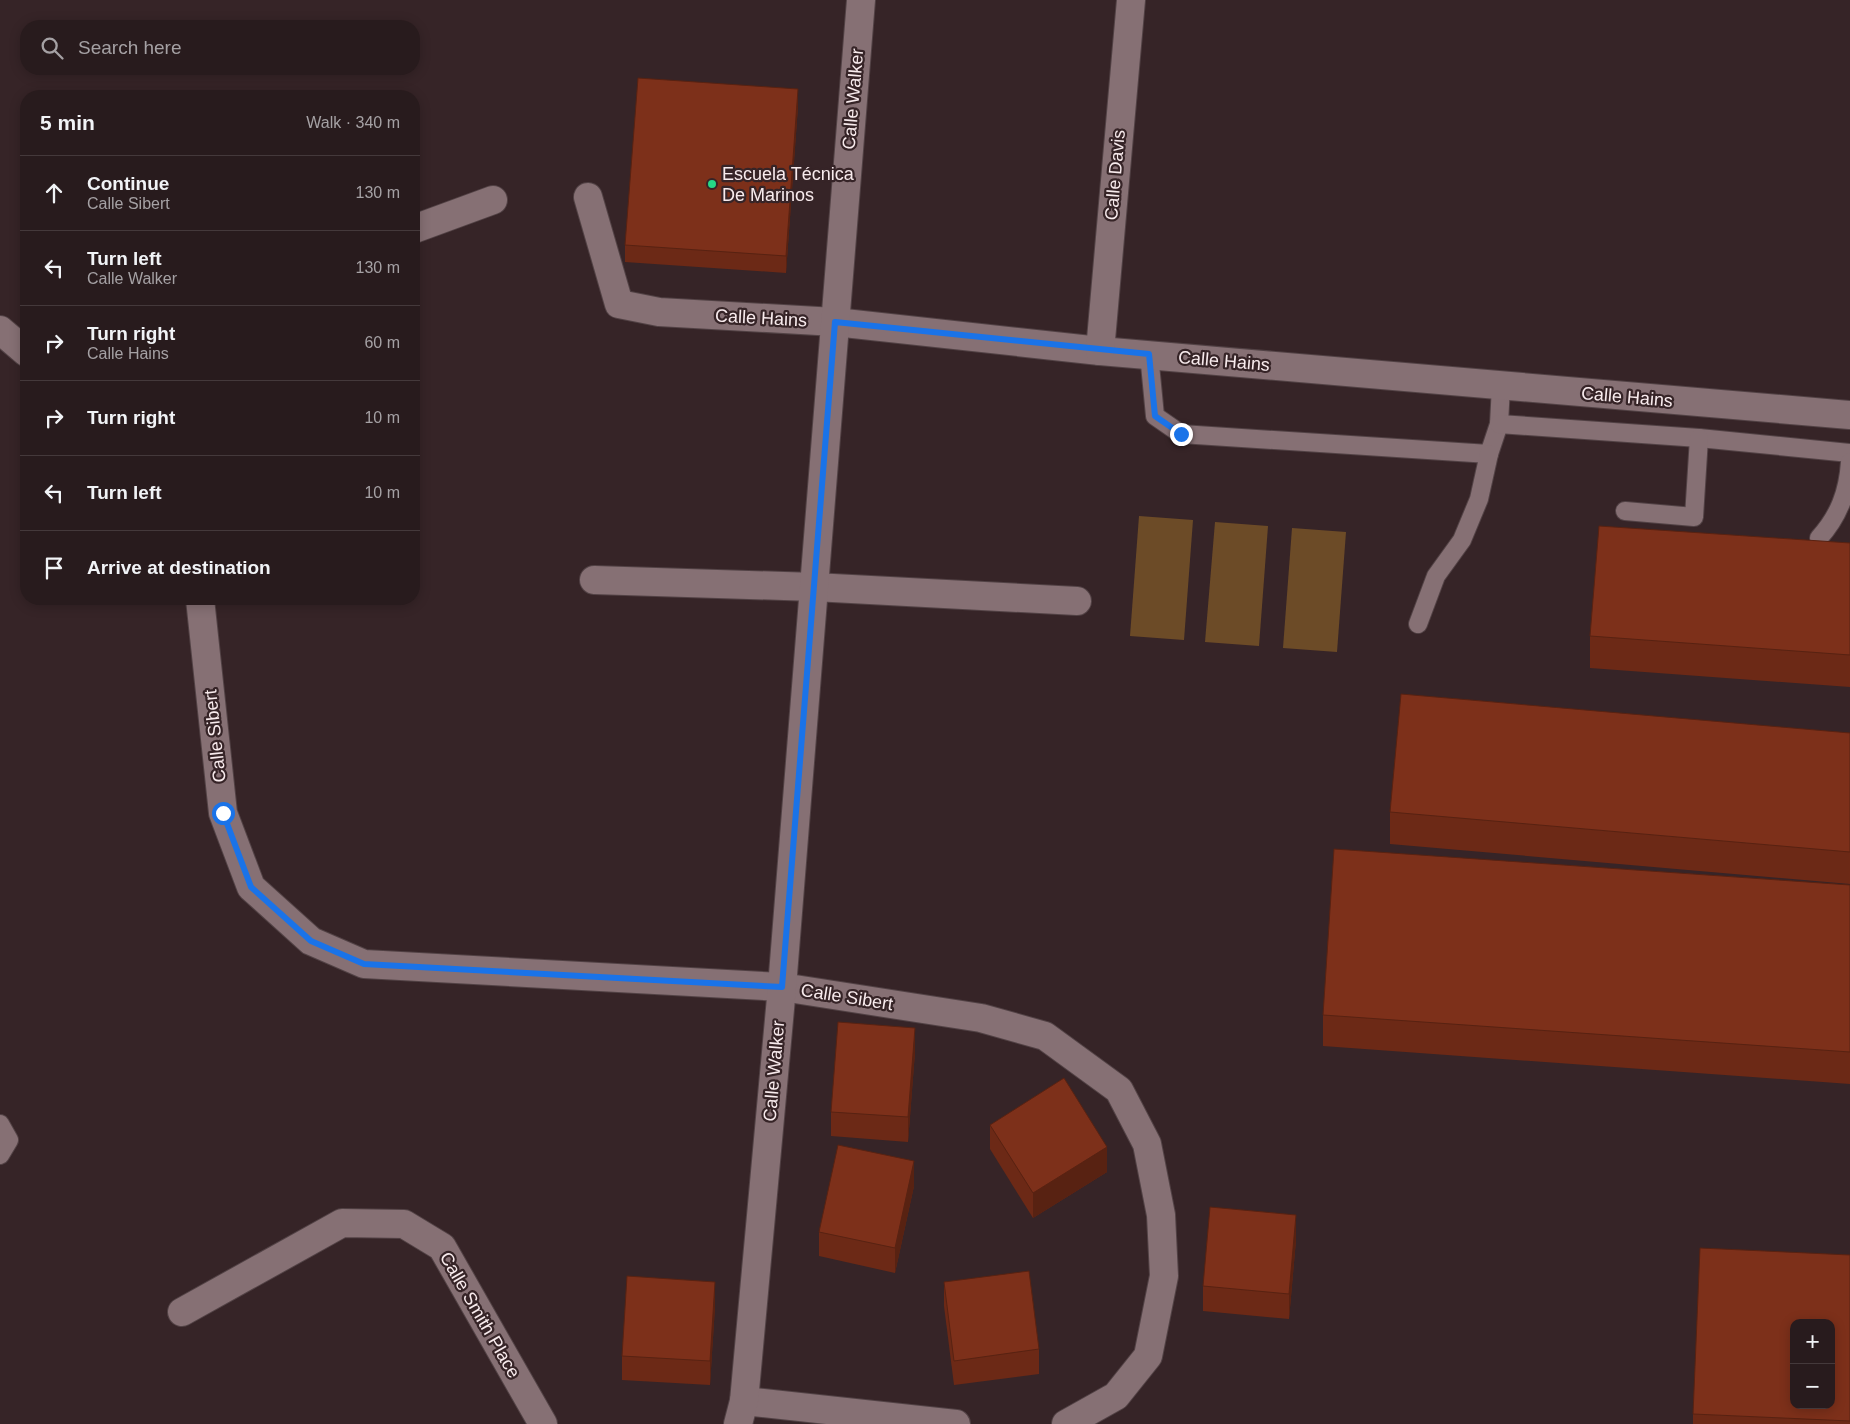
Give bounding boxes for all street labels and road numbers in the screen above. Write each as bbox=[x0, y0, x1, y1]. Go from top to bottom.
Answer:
street label: Calle Walker bbox=[839, 48, 867, 150]
street label: Calle Davis bbox=[1101, 129, 1129, 221]
street label: Calle Hains bbox=[715, 306, 807, 330]
street label: Calle Hains bbox=[1177, 347, 1271, 375]
street label: Calle Hains bbox=[1580, 383, 1674, 411]
street label: Calle Sibert bbox=[200, 689, 230, 783]
street label: Calle Sibert bbox=[799, 980, 895, 1014]
street label: Calle Walker bbox=[760, 1020, 788, 1122]
street label: Calle Smith Place bbox=[436, 1248, 524, 1382]

